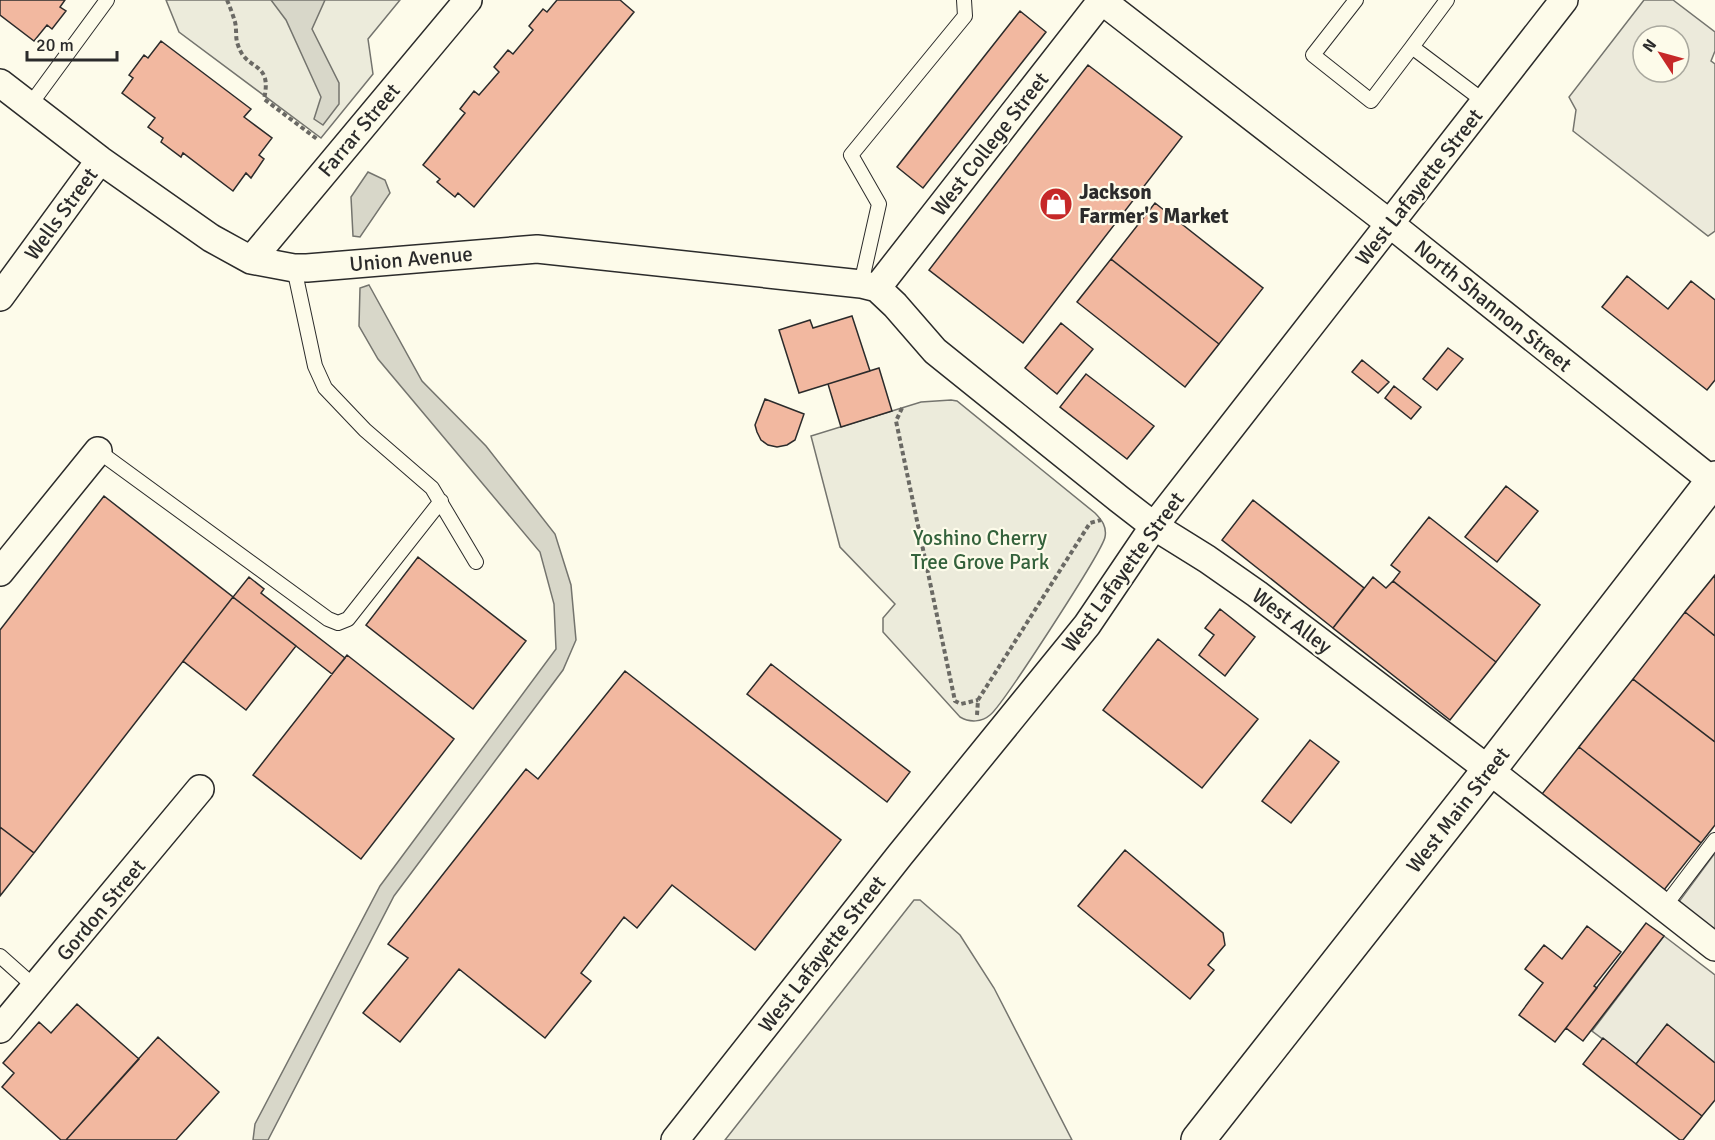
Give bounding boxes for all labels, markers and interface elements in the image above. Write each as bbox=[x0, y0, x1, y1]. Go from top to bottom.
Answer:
scale bar bbox=[27, 24, 117, 62]
north arrow bbox=[1631, 24, 1691, 84]
text: 20 m bbox=[36, 34, 74, 56]
text: N bbox=[1638, 35, 1661, 56]
street label: West College Street bbox=[926, 67, 1054, 221]
street label: Farrar Street bbox=[312, 78, 406, 182]
street label: West Lafayette Street bbox=[1350, 103, 1488, 271]
street label: Wells Street bbox=[19, 163, 103, 265]
place label: Jackson Farmer's Market bbox=[1079, 179, 1229, 229]
shop icon: Jackson Farmer's Market bbox=[1038, 186, 1074, 222]
street label: North Shannon Street bbox=[1409, 234, 1577, 378]
street label: Union Avenue bbox=[348, 241, 474, 277]
street label: West Lafayette Street bbox=[1056, 487, 1190, 657]
park label: Yoshino Cherry Tree Grove Park bbox=[911, 525, 1050, 575]
street label: West Alley bbox=[1247, 583, 1337, 660]
street label: West Main Street bbox=[1401, 742, 1515, 878]
street label: Gordon Street bbox=[51, 854, 151, 966]
street label: West Lafayette Street bbox=[753, 870, 891, 1038]

